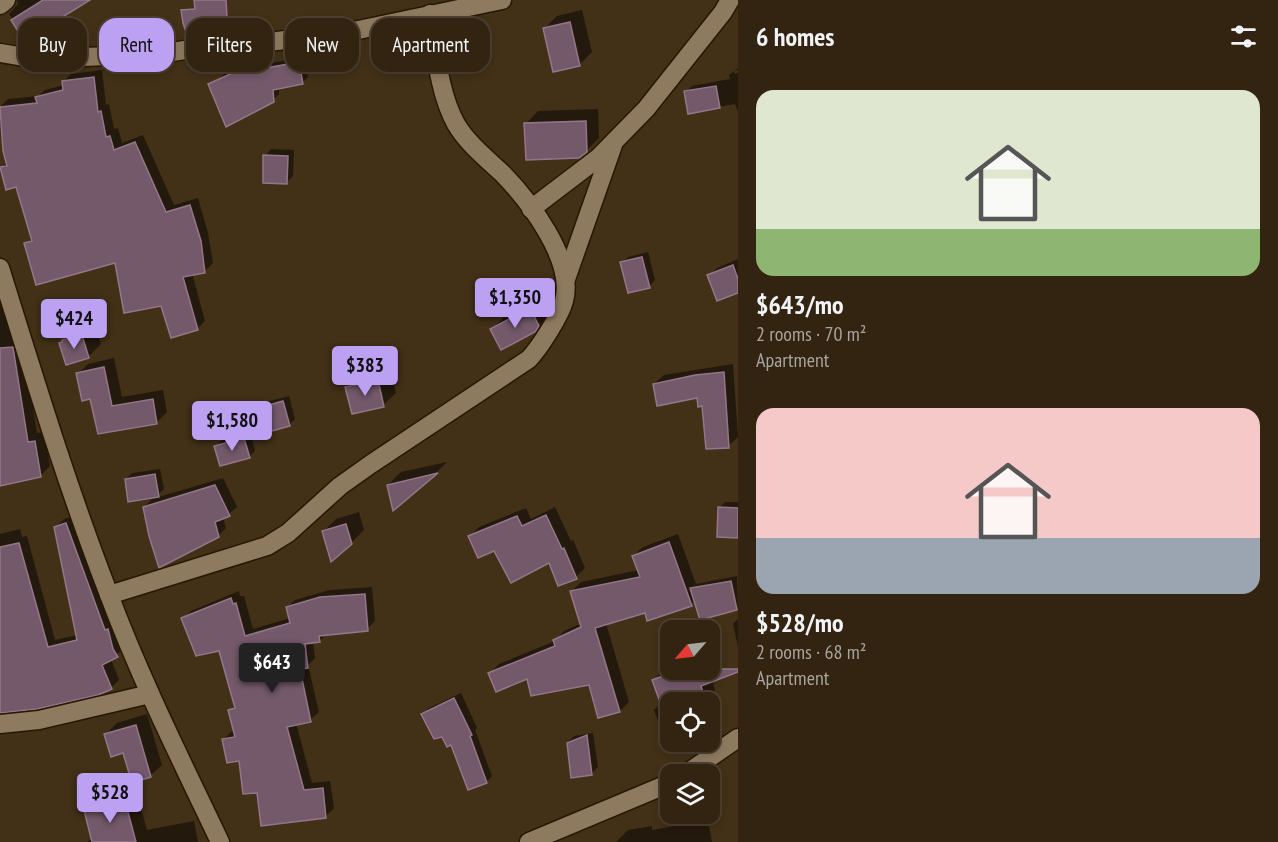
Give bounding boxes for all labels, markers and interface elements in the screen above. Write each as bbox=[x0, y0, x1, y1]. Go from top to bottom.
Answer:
chip: Buy bbox=[18, 18, 87, 72]
chip: Rent bbox=[99, 18, 174, 72]
chip: Filters bbox=[186, 18, 273, 72]
chip: New bbox=[285, 18, 359, 72]
chip: Apartment bbox=[371, 18, 490, 72]
text: 6 homes bbox=[756, 20, 834, 53]
icon: filters bbox=[1227, 20, 1260, 53]
icon: home bbox=[954, 129, 1062, 237]
pin: $1,350 bbox=[466, 278, 564, 329]
text: $1,350 bbox=[489, 284, 541, 310]
text: $643/mo bbox=[756, 288, 844, 321]
pin: $424 bbox=[38, 299, 110, 350]
text: $424 bbox=[55, 305, 93, 331]
text: 2 rooms · 70 m² bbox=[756, 321, 866, 347]
pin: $383 bbox=[329, 346, 401, 397]
text: Apartment bbox=[756, 347, 829, 373]
text: $383 bbox=[346, 352, 384, 378]
pin: $1,580 bbox=[183, 401, 281, 452]
text: $1,580 bbox=[206, 407, 258, 433]
icon: home bbox=[954, 447, 1062, 555]
text: $528/mo bbox=[756, 606, 844, 639]
north arrow bbox=[660, 620, 720, 680]
map controls bbox=[660, 620, 720, 824]
text: 2 rooms · 68 m² bbox=[756, 639, 866, 665]
pin: $643 bbox=[236, 643, 308, 694]
text: $643 bbox=[253, 649, 291, 675]
text: Apartment bbox=[756, 665, 829, 691]
button: locate bbox=[660, 692, 720, 752]
button: layers bbox=[660, 764, 720, 824]
pin: $528 bbox=[74, 773, 146, 824]
text: $528 bbox=[91, 779, 129, 805]

